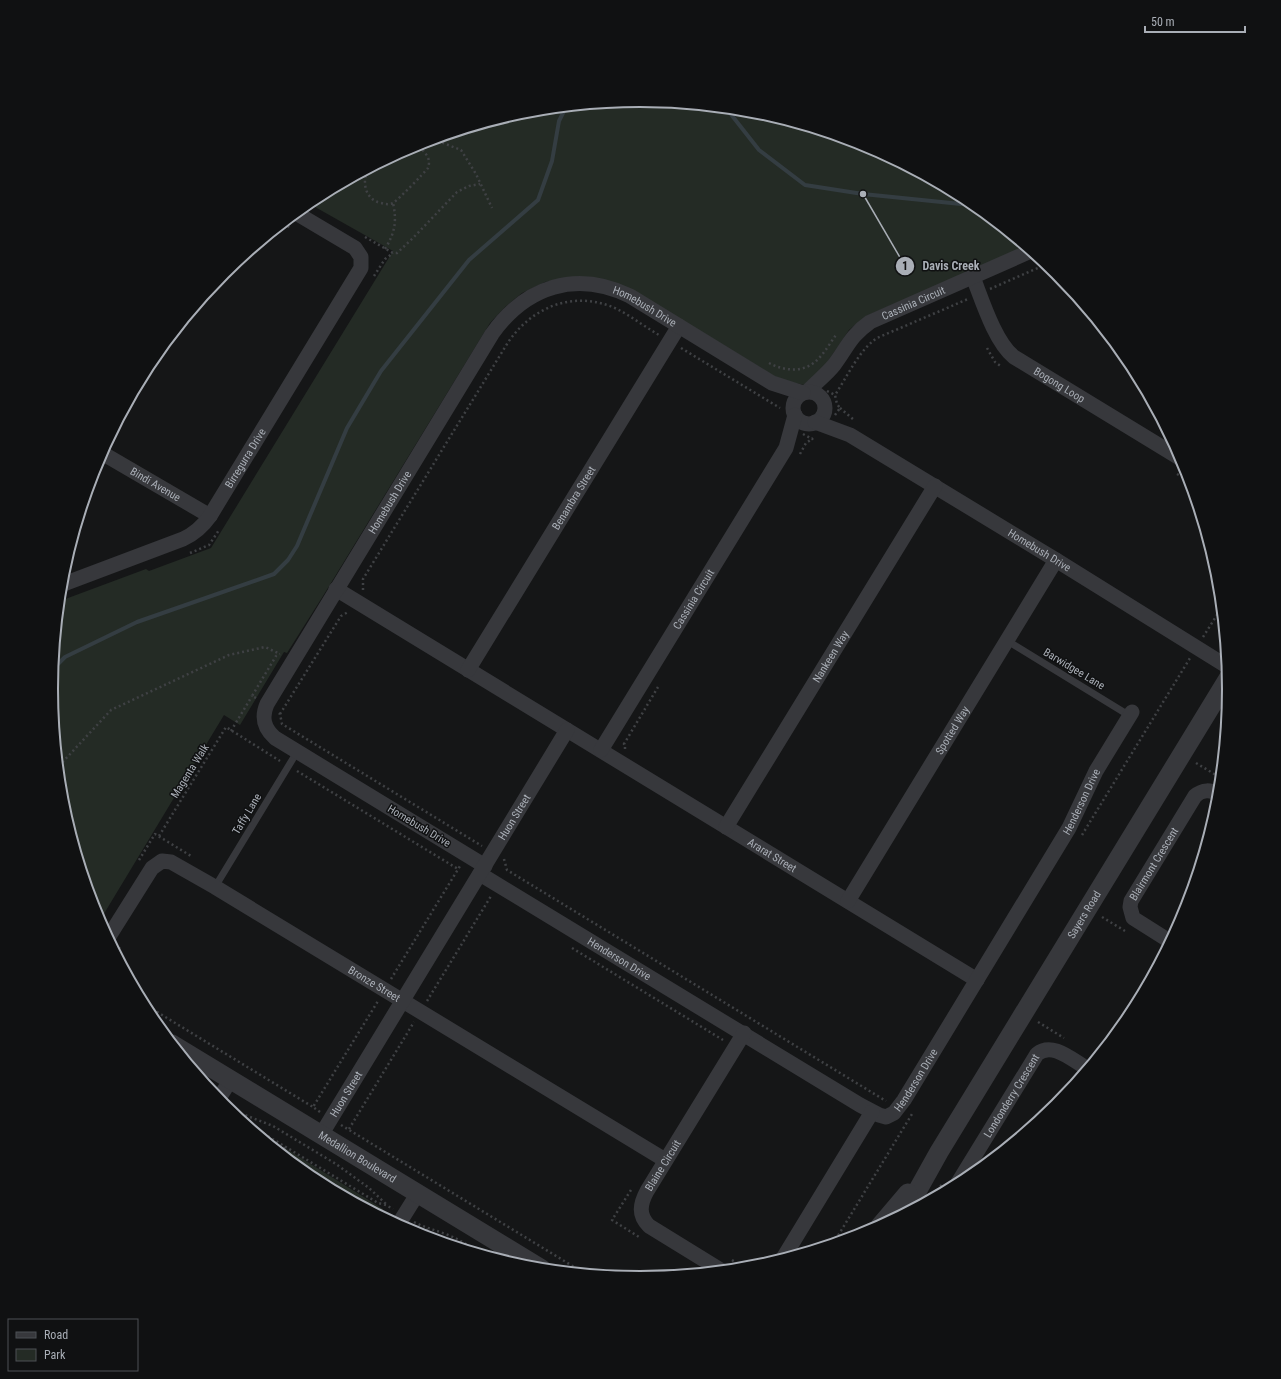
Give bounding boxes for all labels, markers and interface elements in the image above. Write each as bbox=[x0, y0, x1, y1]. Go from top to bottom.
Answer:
scale bar bbox=[1145, 8, 1245, 34]
text: 50 m bbox=[1151, 15, 1175, 29]
callout: Davis Creek bbox=[895, 254, 988, 278]
text: 1 bbox=[902, 259, 908, 273]
text: Davis Creek bbox=[923, 259, 980, 273]
street label: Homebush Drive bbox=[611, 283, 679, 329]
street label: Cassinia Circuit bbox=[880, 283, 947, 323]
street label: Bogong Loop bbox=[1032, 364, 1087, 405]
street label: Birregurra Drive bbox=[222, 426, 268, 490]
street label: Bindi Avenue bbox=[128, 464, 183, 504]
street label: Benambra Street bbox=[549, 464, 598, 532]
street label: Homebush Drive bbox=[366, 468, 414, 536]
street label: Homebush Drive bbox=[1006, 526, 1073, 574]
street label: Cassinia Circuit bbox=[670, 567, 717, 631]
street label: Nankeen Way bbox=[810, 628, 852, 685]
street label: Barwidgee Lane bbox=[1041, 646, 1107, 692]
street label: Spotted Way bbox=[932, 703, 972, 757]
street label: Magenta Walk bbox=[168, 741, 212, 801]
street label: Henderson Drive bbox=[1060, 767, 1103, 837]
street label: Taffy Lane bbox=[230, 791, 264, 837]
street label: Huon Street bbox=[495, 792, 533, 842]
street label: Homebush Drive bbox=[385, 802, 453, 850]
street label: Blairmont Crescent bbox=[1126, 825, 1181, 903]
street label: Ararat Street bbox=[745, 835, 799, 875]
street label: Sayers Road bbox=[1064, 888, 1103, 941]
street label: Henderson Drive bbox=[585, 934, 653, 983]
street label: Bronze Street bbox=[346, 963, 403, 1004]
street label: Henderson Drive bbox=[891, 1046, 940, 1114]
street label: Londonderry Crescent bbox=[981, 1052, 1042, 1140]
street label: Huon Street bbox=[327, 1069, 365, 1119]
street label: Medallion Boulevard bbox=[316, 1128, 399, 1185]
street label: Blaine Circuit bbox=[642, 1137, 683, 1193]
legend bbox=[8, 1319, 138, 1371]
text: Road bbox=[44, 1328, 68, 1342]
text: Park bbox=[44, 1348, 66, 1362]

